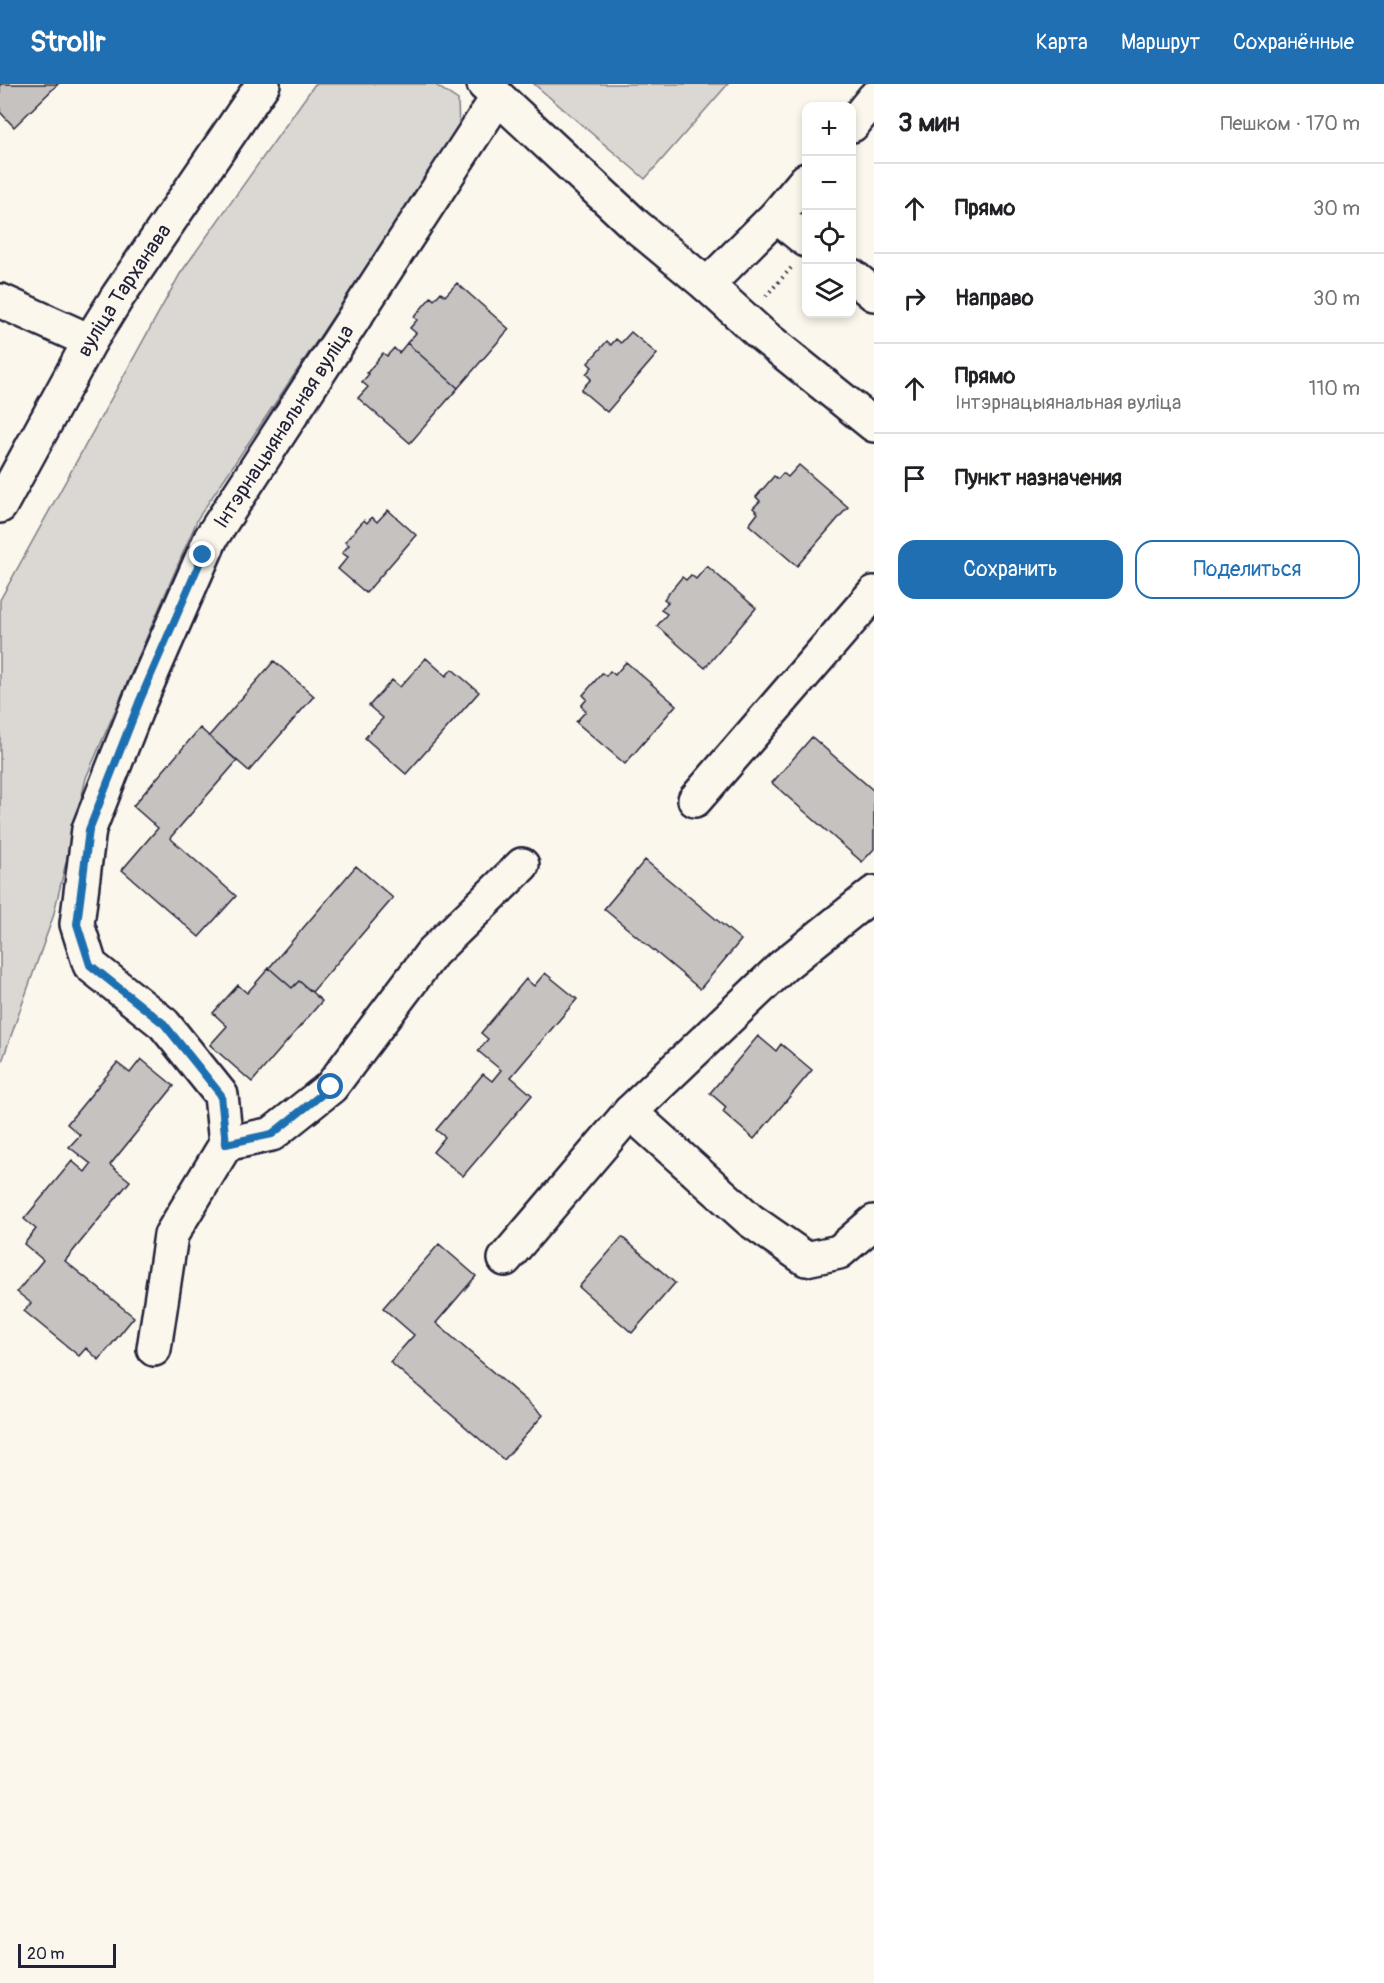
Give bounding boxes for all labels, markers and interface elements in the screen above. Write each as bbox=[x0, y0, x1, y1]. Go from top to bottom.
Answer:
text: Strollr bbox=[30, 25, 105, 60]
text: Карта bbox=[1036, 29, 1088, 56]
text: Маршрут bbox=[1121, 29, 1200, 56]
text: Сохранённые bbox=[1233, 29, 1354, 56]
map controls bbox=[802, 102, 856, 318]
button: + bbox=[802, 102, 856, 156]
text: 3 мин bbox=[898, 107, 960, 139]
text: Пешком · 170 m bbox=[1220, 111, 1360, 136]
button: − bbox=[802, 156, 856, 210]
icon: ahead bbox=[898, 192, 931, 225]
text: Прямо bbox=[955, 194, 1015, 222]
text: 30 m bbox=[1313, 196, 1360, 221]
button: locate bbox=[802, 210, 856, 264]
street label: вуліца Тарханава bbox=[71, 218, 177, 361]
button: layers bbox=[802, 264, 856, 318]
icon: right bbox=[898, 282, 931, 315]
text: Направо bbox=[955, 284, 1034, 312]
text: 30 m bbox=[1313, 286, 1360, 311]
street label: Інтэрнацыянальная вуліца bbox=[207, 319, 360, 533]
text: Прямо bbox=[955, 362, 1015, 390]
icon: ahead bbox=[898, 372, 931, 405]
text: 110 m bbox=[1309, 376, 1360, 401]
text: Інтэрнацыянальная вуліца bbox=[955, 390, 1181, 415]
icon: arrive bbox=[898, 462, 931, 495]
text: Пункт назначения bbox=[955, 464, 1122, 492]
button: Сохранить bbox=[898, 540, 1123, 599]
button: Поделиться bbox=[1135, 540, 1360, 599]
route end bbox=[189, 541, 215, 567]
route start bbox=[317, 1073, 343, 1099]
scale bar bbox=[18, 1941, 116, 1968]
text: 20 m bbox=[27, 1944, 65, 1964]

